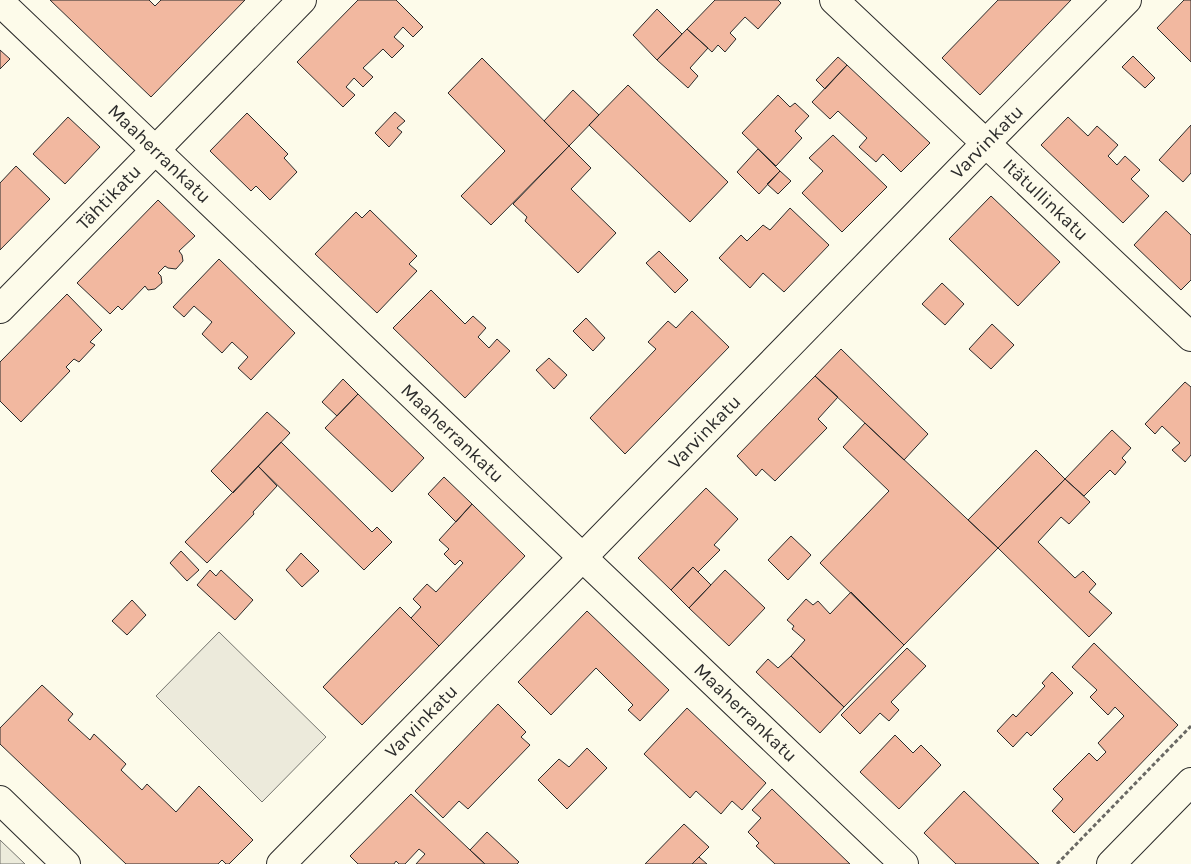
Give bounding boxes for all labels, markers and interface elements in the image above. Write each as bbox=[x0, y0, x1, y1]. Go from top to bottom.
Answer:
street label: Maaherrankatu bbox=[103, 100, 215, 208]
street label: Varvinkatu bbox=[946, 101, 1028, 183]
street label: Itätullinkatu bbox=[998, 154, 1093, 245]
street label: Tähtikatu bbox=[72, 160, 146, 235]
street label: Maaherrankatu bbox=[396, 379, 508, 487]
street label: Varvinkatu bbox=[664, 391, 745, 473]
street label: Maaherrankatu bbox=[689, 659, 801, 767]
street label: Varvinkatu bbox=[380, 680, 462, 763]

